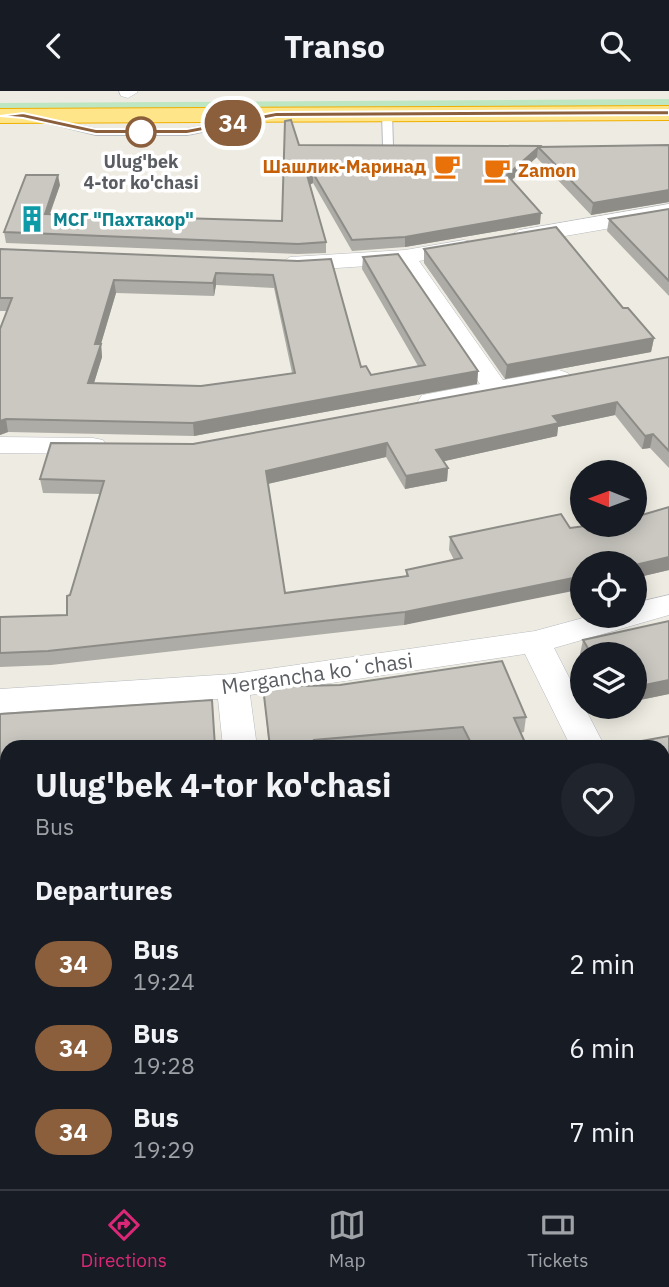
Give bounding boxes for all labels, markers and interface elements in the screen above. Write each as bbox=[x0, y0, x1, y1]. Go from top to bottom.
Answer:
text: Transo bbox=[284, 25, 385, 67]
icon: back bbox=[35, 27, 73, 65]
icon: search bbox=[596, 27, 634, 65]
line badge: 34 bbox=[202, 100, 264, 146]
text: 34 bbox=[219, 107, 247, 139]
marker: Ulug'bek 4-tor ko'chasi bbox=[126, 117, 156, 147]
place label: Ulug'bek 4-tor ko'chasi bbox=[83, 150, 199, 194]
cafe icon: Шашлик-Маринад bbox=[432, 151, 462, 181]
place label: Шашлик-Маринад bbox=[262, 155, 426, 178]
cafe icon: Zamon bbox=[482, 155, 512, 185]
place label: Zamon bbox=[518, 159, 576, 182]
building icon: МСГ "Пахтакор" bbox=[17, 204, 47, 234]
place label: МСГ "Пахтакор" bbox=[53, 208, 194, 231]
north arrow bbox=[570, 460, 648, 537]
map controls bbox=[570, 460, 647, 719]
button: locate bbox=[570, 551, 647, 628]
button: layers bbox=[570, 642, 647, 719]
street label: Mergancha koʻchasi bbox=[220, 646, 414, 700]
text: Ulug'bek 4-tor ko'chasi bbox=[35, 763, 391, 806]
button: heart bbox=[561, 763, 635, 837]
text: Bus bbox=[35, 811, 74, 841]
text: Departures bbox=[35, 873, 173, 907]
text: Bus bbox=[133, 932, 179, 966]
text: 2 min bbox=[569, 947, 635, 981]
text: 34 bbox=[59, 948, 88, 980]
text: 19:24 bbox=[133, 966, 195, 996]
text: Bus bbox=[133, 1016, 179, 1050]
text: 6 min bbox=[569, 1031, 635, 1065]
text: 34 bbox=[59, 1032, 88, 1064]
text: 19:28 bbox=[133, 1050, 195, 1080]
text: Bus bbox=[133, 1100, 179, 1134]
text: 7 min bbox=[569, 1115, 635, 1149]
text: 34 bbox=[59, 1116, 88, 1148]
text: 19:29 bbox=[133, 1134, 195, 1164]
tab: Directions bbox=[81, 1206, 167, 1272]
tab: Map bbox=[328, 1206, 366, 1272]
tab: Tickets bbox=[527, 1206, 588, 1272]

